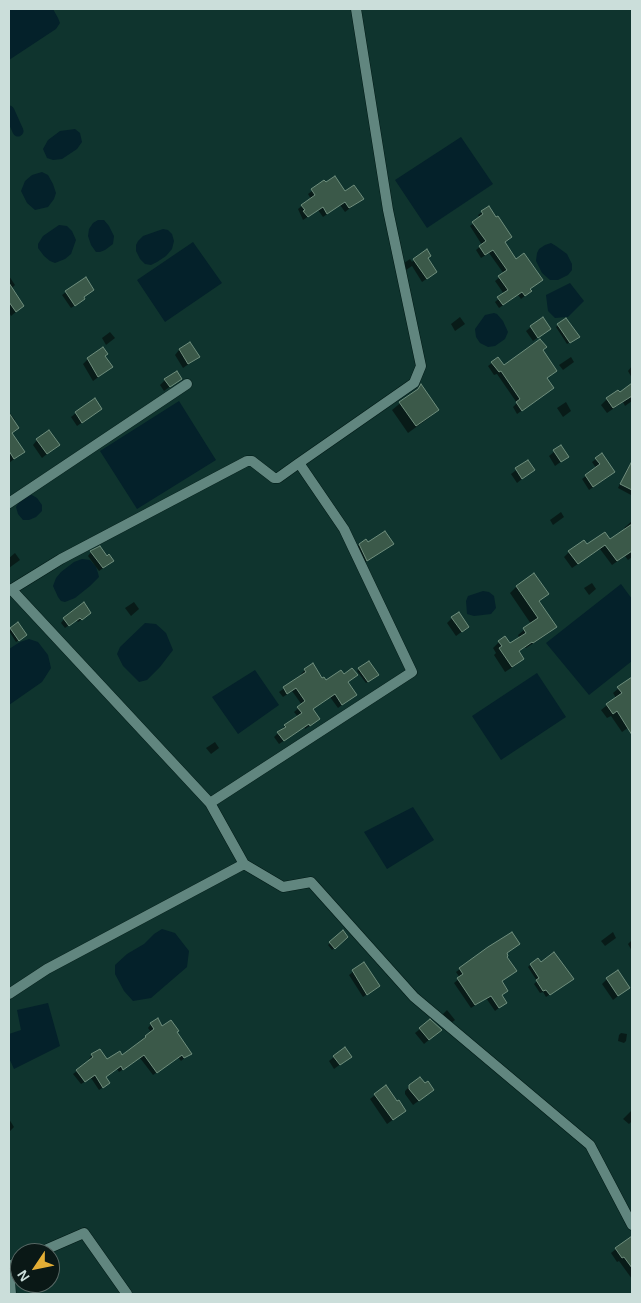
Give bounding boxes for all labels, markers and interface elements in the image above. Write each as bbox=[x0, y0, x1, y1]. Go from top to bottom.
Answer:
north arrow bbox=[10, 1243, 60, 1293]
text: N bbox=[14, 1267, 33, 1284]

